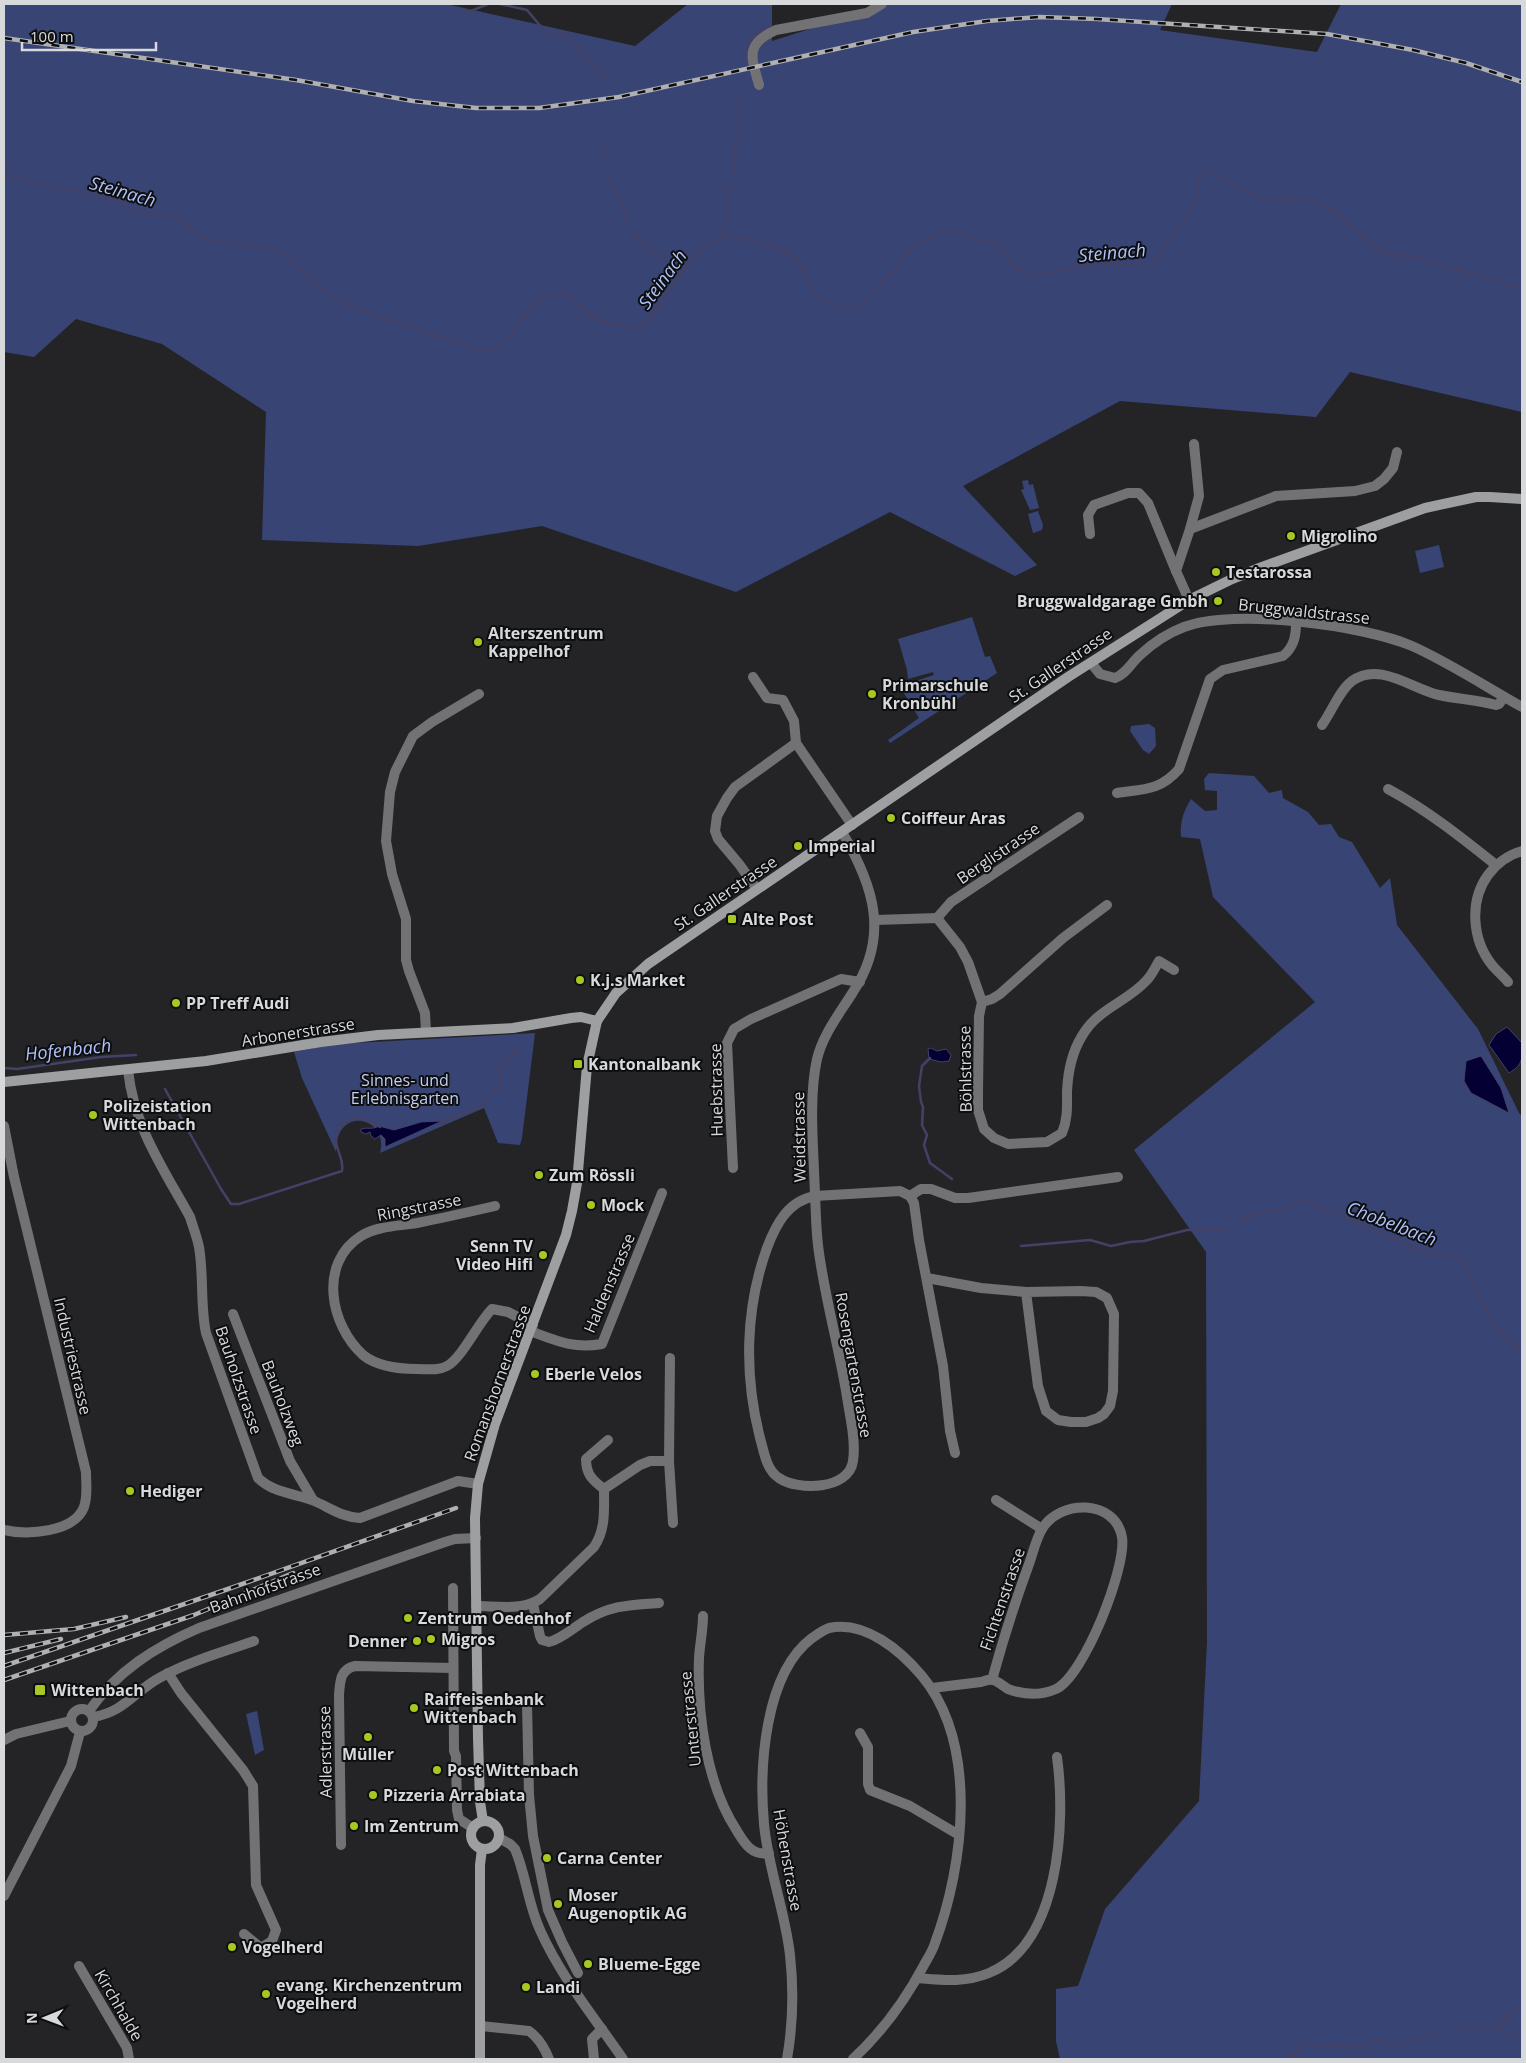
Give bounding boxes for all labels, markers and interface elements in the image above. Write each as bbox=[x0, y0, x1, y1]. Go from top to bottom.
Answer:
scale bar bbox=[22, 20, 156, 52]
text: 100 m bbox=[30, 26, 74, 46]
water label: Steinach bbox=[87, 170, 159, 212]
water label: Steinach bbox=[1077, 237, 1147, 267]
water label: Steinach bbox=[632, 245, 692, 313]
place label: Migrolino bbox=[1301, 525, 1377, 547]
marker: Migrolino bbox=[1285, 530, 1297, 542]
place label: Testarossa bbox=[1226, 561, 1312, 583]
marker: Testarossa bbox=[1210, 566, 1222, 578]
place label: Bruggwaldgarage Gmbh bbox=[1017, 590, 1208, 612]
street label: Bruggwaldstrasse bbox=[1237, 593, 1371, 629]
marker: Bruggwaldgarage Gmbh bbox=[1212, 595, 1224, 607]
place label: Alterszentrum Kappelhof bbox=[488, 622, 604, 662]
street label: St. Gallerstrasse bbox=[1004, 622, 1116, 708]
marker: Alterszentrum Kappelhof bbox=[472, 636, 484, 648]
place label: Primarschule Kronbühl bbox=[882, 674, 988, 714]
marker: Primarschule Kronbühl bbox=[866, 688, 878, 700]
place label: Coiffeur Aras bbox=[901, 807, 1006, 829]
marker: Coiffeur Aras bbox=[885, 812, 897, 824]
street label: Berglistrasse bbox=[952, 817, 1044, 889]
place label: Imperial bbox=[808, 835, 875, 857]
marker: Imperial bbox=[792, 840, 804, 852]
street label: St. Gallerstrasse bbox=[669, 850, 781, 936]
place label: Alte Post bbox=[742, 908, 813, 930]
marker: Alte Post bbox=[726, 913, 738, 925]
place label: K.j.s Market bbox=[590, 969, 685, 991]
marker: K.j.s Market bbox=[574, 974, 586, 986]
place label: PP Treff Audi bbox=[186, 992, 289, 1014]
marker: PP Treff Audi bbox=[170, 997, 182, 1009]
street label: Arbonerstrasse bbox=[240, 1012, 356, 1052]
street label: Böhlstrasse bbox=[953, 1025, 977, 1113]
water label: Hofenbach bbox=[24, 1033, 112, 1065]
street label: Huebstrasse bbox=[704, 1043, 728, 1137]
place label: Kantonalbank bbox=[588, 1053, 701, 1075]
marker: Kantonalbank bbox=[572, 1058, 584, 1070]
park label: Sinnes- und Erlebnisgarten bbox=[351, 1069, 459, 1109]
street label: Weidstrasse bbox=[787, 1092, 811, 1182]
place label: Polizeistation Wittenbach bbox=[103, 1095, 212, 1135]
marker: Polizeistation Wittenbach bbox=[87, 1109, 99, 1121]
place label: Zum Rössli bbox=[549, 1164, 635, 1186]
marker: Zum Rössli bbox=[533, 1169, 545, 1181]
street label: Ringstrasse bbox=[375, 1188, 463, 1226]
place label: Mock bbox=[601, 1194, 644, 1216]
water label: Chobelbach bbox=[1344, 1195, 1440, 1251]
marker: Mock bbox=[585, 1199, 597, 1211]
street label: Haldenstrasse bbox=[578, 1230, 640, 1336]
place label: Senn TV Video Hifi bbox=[456, 1235, 534, 1275]
marker: Senn TV Video Hifi bbox=[537, 1249, 549, 1261]
street label: Rosengartenstrasse bbox=[830, 1290, 878, 1440]
street label: Industriestrasse bbox=[49, 1295, 97, 1417]
street label: Romanshornerstrasse bbox=[458, 1302, 536, 1464]
street label: Bauholzstrasse bbox=[210, 1323, 268, 1437]
street label: Bauholzweg bbox=[257, 1357, 310, 1449]
place label: Eberle Velos bbox=[545, 1363, 642, 1385]
marker: Eberle Velos bbox=[529, 1368, 541, 1380]
place label: Hediger bbox=[140, 1480, 202, 1502]
marker: Hediger bbox=[124, 1485, 136, 1497]
street label: Fichtenstrasse bbox=[974, 1545, 1030, 1653]
street label: Bahnhofstrasse bbox=[206, 1558, 324, 1618]
place label: Zentrum Oedenhof bbox=[418, 1607, 572, 1629]
marker: Zentrum Oedenhof bbox=[402, 1612, 414, 1624]
place label: Migros bbox=[441, 1628, 495, 1650]
place label: Denner bbox=[348, 1630, 407, 1652]
marker: Migros bbox=[425, 1633, 437, 1645]
marker: Denner bbox=[411, 1635, 423, 1647]
street label: Unterstrasse bbox=[674, 1670, 706, 1768]
place label: Wittenbach bbox=[51, 1679, 144, 1701]
marker: Wittenbach bbox=[33, 1683, 47, 1697]
place label: Raiffeisenbank Wittenbach bbox=[424, 1688, 544, 1728]
marker: Raiffeisenbank Wittenbach bbox=[408, 1702, 420, 1714]
street label: Adlerstrasse bbox=[313, 1706, 337, 1798]
marker: Müller bbox=[362, 1731, 374, 1743]
place label: Müller bbox=[342, 1743, 394, 1765]
place label: Post Wittenbach bbox=[447, 1759, 579, 1781]
marker: Post Wittenbach bbox=[431, 1764, 443, 1776]
place label: Pizzeria Arrabiata bbox=[383, 1784, 525, 1806]
marker: Pizzeria Arrabiata bbox=[367, 1789, 379, 1801]
street label: Höhenstrasse bbox=[768, 1807, 808, 1913]
place label: Im Zentrum bbox=[364, 1815, 459, 1837]
marker: Im Zentrum bbox=[348, 1820, 360, 1832]
place label: Carna Center bbox=[557, 1847, 662, 1869]
marker: Carna Center bbox=[541, 1852, 553, 1864]
place label: Moser Augenoptik AG bbox=[568, 1884, 687, 1924]
marker: Moser Augenoptik AG bbox=[552, 1898, 564, 1910]
place label: Vogelherd bbox=[242, 1936, 323, 1958]
marker: Vogelherd bbox=[226, 1941, 238, 1953]
place label: Blueme-Egge bbox=[598, 1953, 700, 1975]
marker: Blueme-Egge bbox=[582, 1958, 594, 1970]
street label: Kirchhalde bbox=[90, 1965, 148, 2045]
place label: evang. Kirchenzentrum Vogelherd bbox=[276, 1974, 462, 2014]
place label: Landi bbox=[536, 1976, 580, 1998]
marker: Landi bbox=[520, 1981, 532, 1993]
marker: evang. Kirchenzentrum Vogelherd bbox=[260, 1988, 272, 2000]
north arrow bbox=[20, 1993, 70, 2043]
text: N bbox=[22, 2012, 41, 2024]

